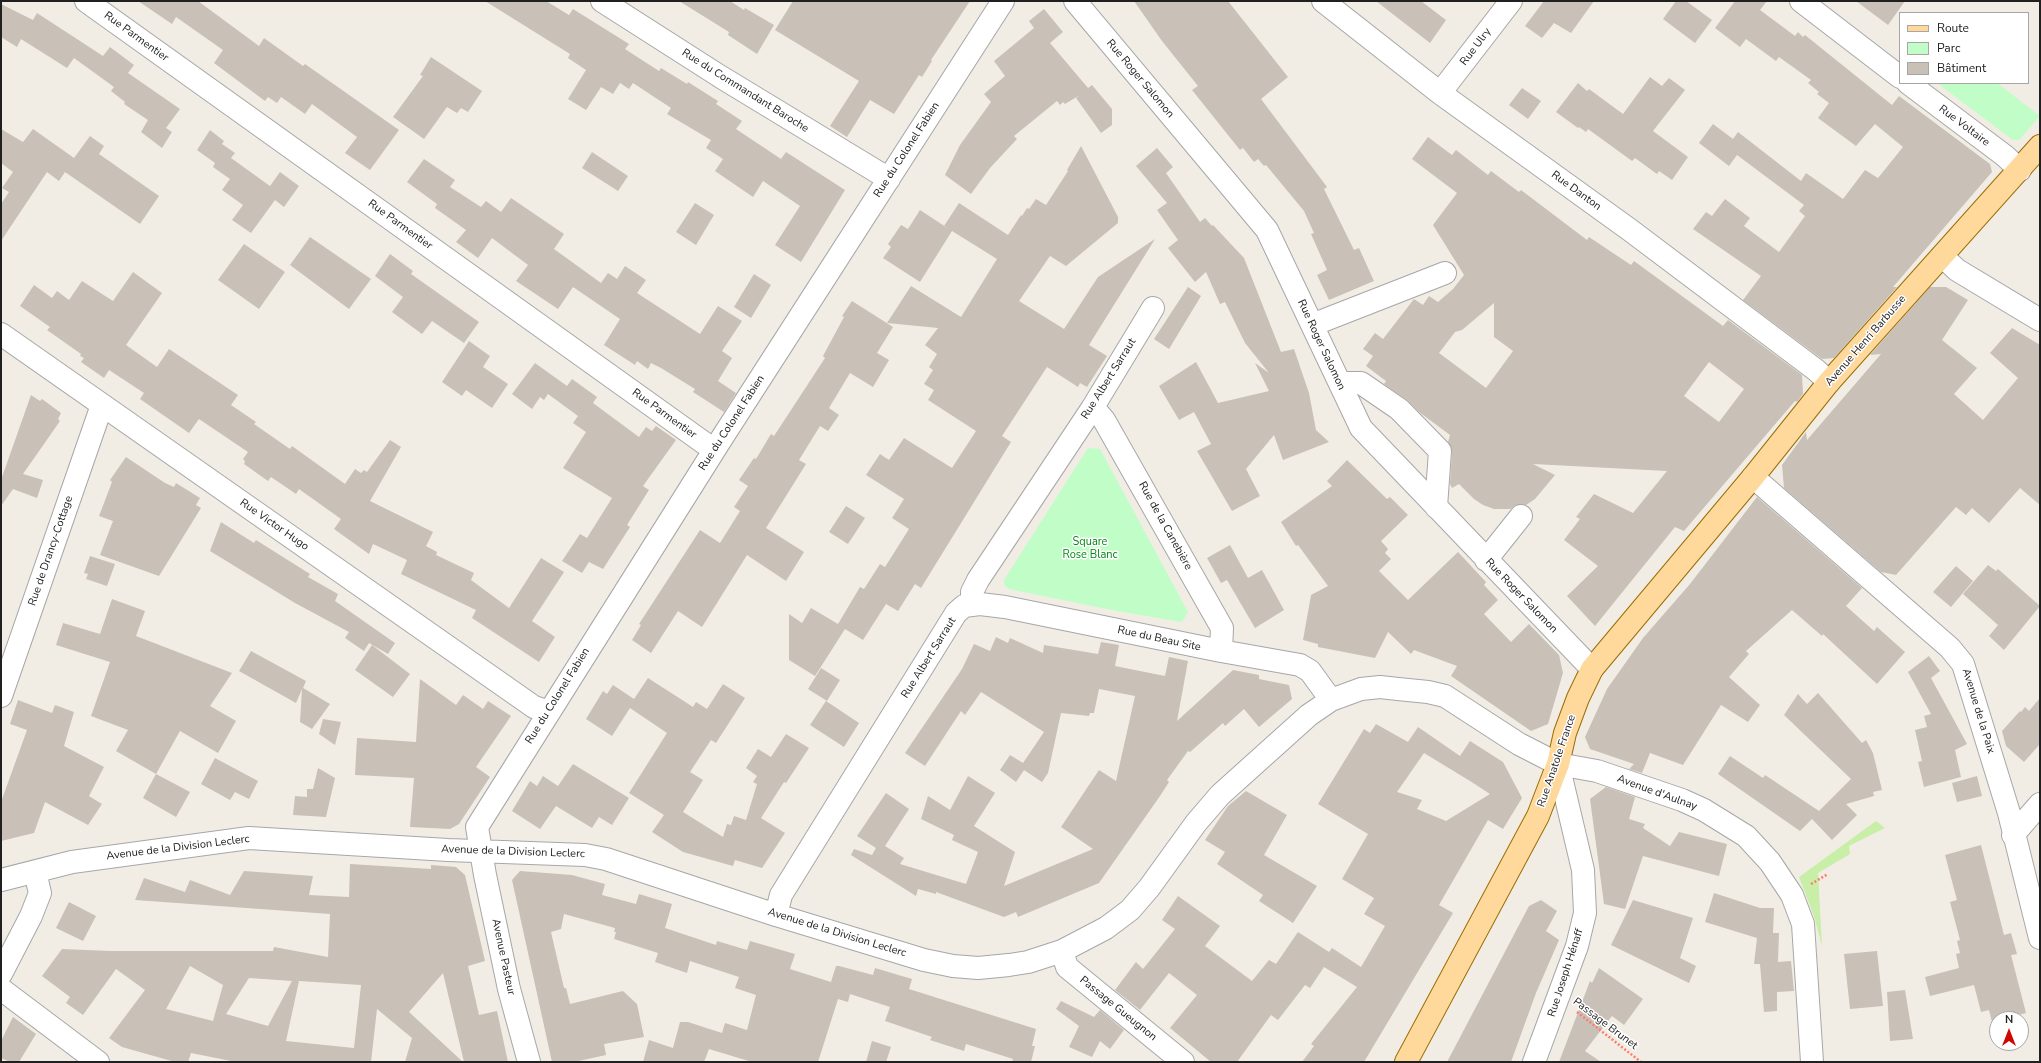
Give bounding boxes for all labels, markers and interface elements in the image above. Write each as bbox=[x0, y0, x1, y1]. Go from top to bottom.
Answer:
street label: Rue Parmentier bbox=[101, 9, 171, 65]
legend bbox=[1899, 12, 2029, 84]
text: Route bbox=[1937, 20, 1969, 36]
street label: Rue Ulry bbox=[1458, 26, 1494, 68]
street label: Rue Roger Salomon bbox=[1103, 37, 1177, 121]
text: Parc bbox=[1937, 40, 1960, 56]
street label: Rue du Commandant Baroche bbox=[679, 46, 811, 136]
text: Bâtiment bbox=[1937, 60, 1986, 76]
street label: Rue du Colonel Fabien bbox=[871, 100, 943, 200]
street label: Rue Voltaire bbox=[1936, 103, 1992, 149]
street label: Rue Danton bbox=[1548, 168, 1604, 214]
street label: Rue Parmentier bbox=[365, 197, 435, 253]
street label: Avenue Henri Barbusse bbox=[1823, 293, 1909, 389]
street label: Rue Roger Salomon bbox=[1294, 298, 1348, 392]
street label: Rue Albert Sarraut bbox=[1079, 336, 1139, 422]
street label: Rue du Colonel Fabien bbox=[696, 373, 768, 473]
street label: Rue Parmentier bbox=[629, 386, 699, 442]
street label: Rue de la Canebière bbox=[1135, 480, 1195, 572]
street label: Rue de Drancy-Cottage bbox=[26, 494, 76, 608]
street label: Rue Victor Hugo bbox=[237, 496, 311, 554]
park label: Square Rose Blanc bbox=[1062, 535, 1118, 561]
street label: Rue Roger Salomon bbox=[1482, 556, 1560, 636]
street label: Rue Albert Sarraut bbox=[899, 615, 959, 701]
street label: Rue du Beau Site bbox=[1116, 624, 1202, 654]
street label: Rue du Colonel Fabien bbox=[523, 645, 593, 747]
street label: Avenue de la Paix bbox=[1959, 667, 1997, 755]
street label: Rue Anatole France bbox=[1535, 713, 1579, 809]
street label: Avenue d'Aulnay bbox=[1615, 772, 1699, 814]
street label: Avenue de la Division Leclerc bbox=[106, 833, 250, 863]
street label: Avenue de la Division Leclerc bbox=[441, 843, 585, 861]
street label: Avenue de la Division Leclerc bbox=[766, 906, 908, 960]
street label: Avenue Pasteur bbox=[488, 918, 518, 996]
street label: Rue Joseph Hénaff bbox=[1546, 927, 1586, 1019]
street label: Passage Gueugnon bbox=[1077, 974, 1159, 1044]
street label: Passage Brunet bbox=[1570, 995, 1640, 1053]
north arrow bbox=[1989, 1011, 2029, 1051]
text: N bbox=[2005, 1012, 2013, 1027]

